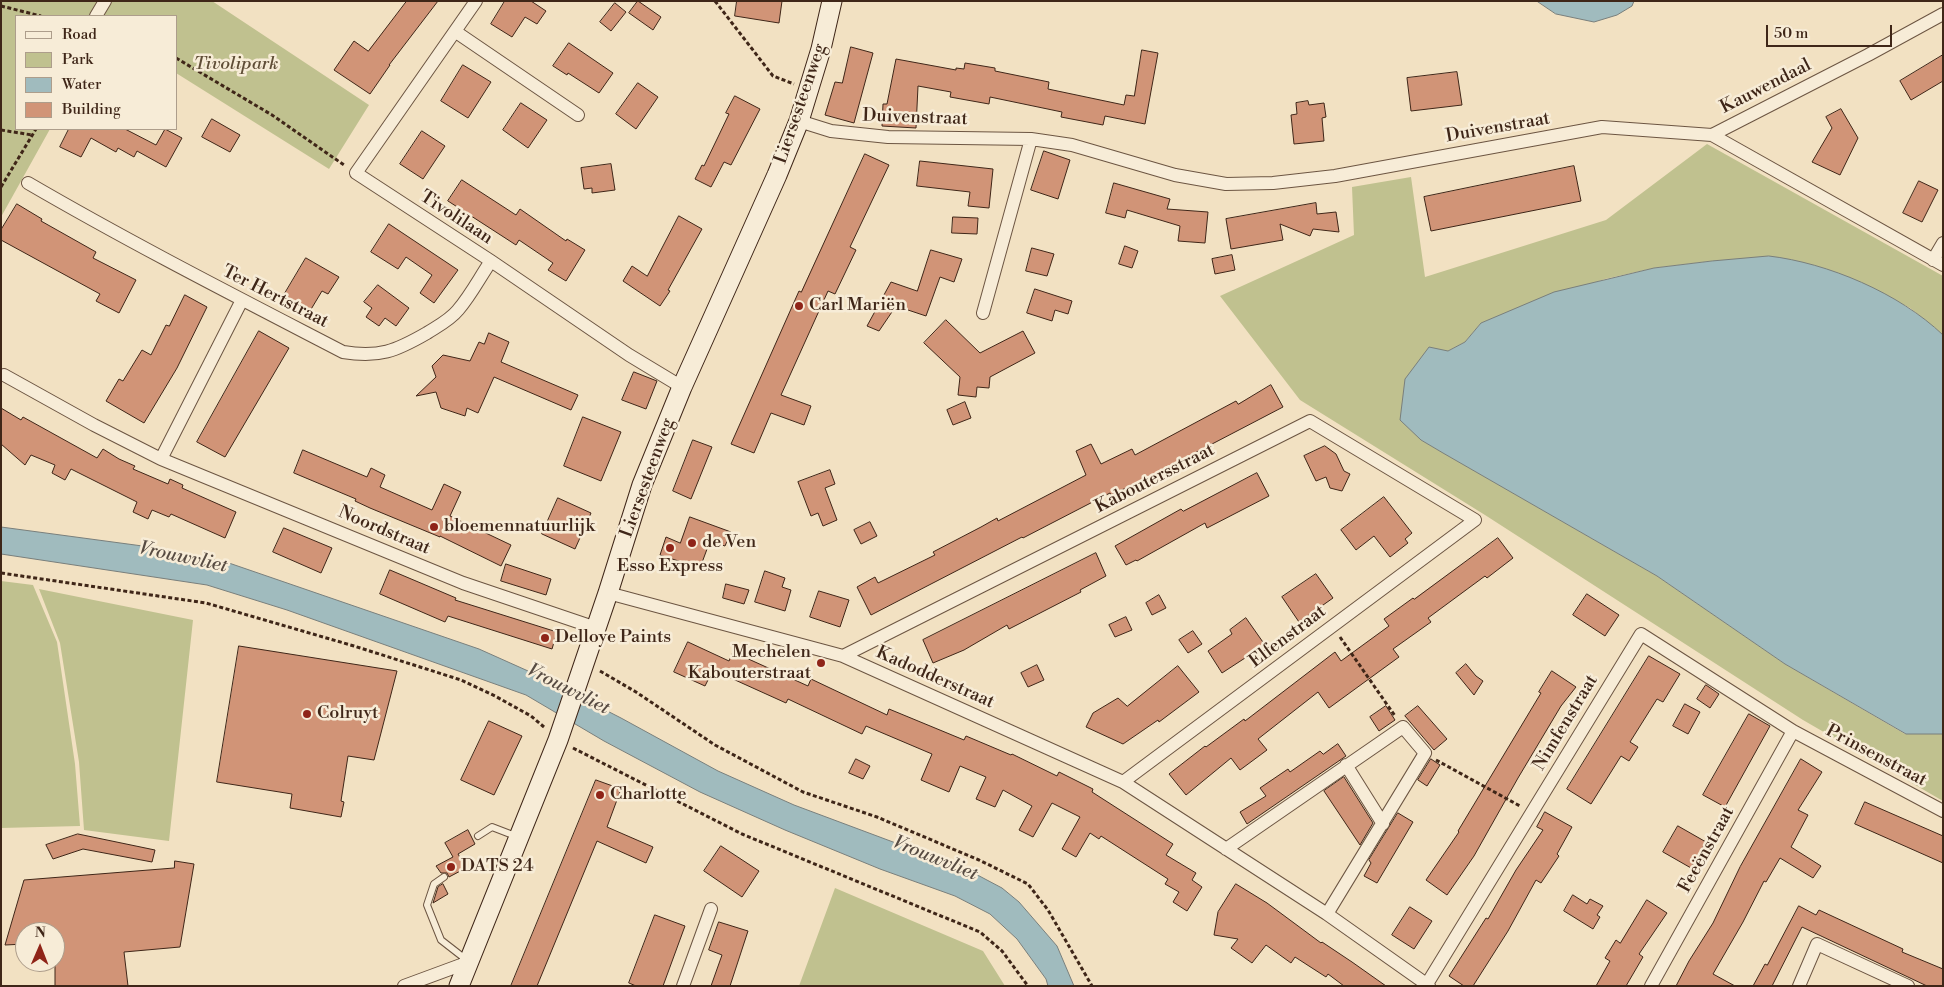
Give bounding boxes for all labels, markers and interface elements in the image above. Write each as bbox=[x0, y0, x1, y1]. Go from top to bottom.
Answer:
legend bbox=[15, 15, 178, 130]
scale bar bbox=[1769, 15, 1895, 47]
text: 50 m bbox=[1774, 24, 1808, 43]
text: Road bbox=[62, 25, 97, 44]
street label: Liersesteenweg bbox=[770, 41, 832, 167]
text: Park bbox=[62, 50, 93, 69]
park label: Tivolipark bbox=[194, 54, 278, 76]
street label: Kauwendaal bbox=[1717, 55, 1815, 119]
text: Water bbox=[62, 75, 101, 94]
text: Building bbox=[62, 100, 121, 119]
street label: Duivenstraat bbox=[862, 105, 968, 131]
street label: Duivenstraat bbox=[1444, 108, 1552, 148]
street label: Tivolilaan bbox=[415, 186, 497, 250]
street label: Ter Hertstraat bbox=[218, 261, 332, 333]
place label: Carl Mariën bbox=[809, 295, 906, 317]
marker: Carl Mariën bbox=[793, 300, 805, 312]
street label: Liersesteenweg bbox=[616, 415, 680, 541]
street label: Kaboutersstraat bbox=[1092, 440, 1218, 518]
street label: Noordstraat bbox=[335, 502, 433, 560]
place label: bloemennatuurlijk bbox=[444, 516, 595, 538]
marker: bloemennatuurlijk bbox=[428, 521, 440, 533]
place label: de Ven bbox=[702, 532, 756, 554]
marker: de Ven bbox=[686, 537, 698, 549]
water label: Vrouwvliet bbox=[137, 538, 229, 578]
marker: Esso Express bbox=[664, 542, 676, 554]
place label: Esso Express bbox=[617, 556, 723, 578]
street label: Elfenstraat bbox=[1245, 601, 1331, 673]
place label: Delloye Paints bbox=[555, 627, 671, 649]
marker: Delloye Paints bbox=[539, 632, 551, 644]
place label: Mechelen Kabouterstraat bbox=[688, 642, 811, 684]
street label: Kadodderstraat bbox=[872, 642, 998, 714]
marker: Mechelen Kabouterstraat bbox=[815, 657, 827, 669]
water label: Vrouwvliet bbox=[523, 660, 613, 720]
street label: Nimfenstraat bbox=[1529, 671, 1603, 775]
place label: Colruyt bbox=[317, 703, 378, 725]
marker: Colruyt bbox=[301, 708, 313, 720]
street label: Prinsenstraat bbox=[1822, 720, 1930, 792]
place label: Charlotte bbox=[610, 784, 687, 806]
marker: Charlotte bbox=[594, 789, 606, 801]
street label: Feeënstraat bbox=[1674, 803, 1740, 897]
water label: Vrouwvliet bbox=[889, 832, 981, 886]
place label: DATS 24 bbox=[461, 856, 534, 878]
marker: DATS 24 bbox=[445, 861, 457, 873]
north arrow bbox=[15, 922, 65, 972]
text: N bbox=[35, 924, 46, 942]

